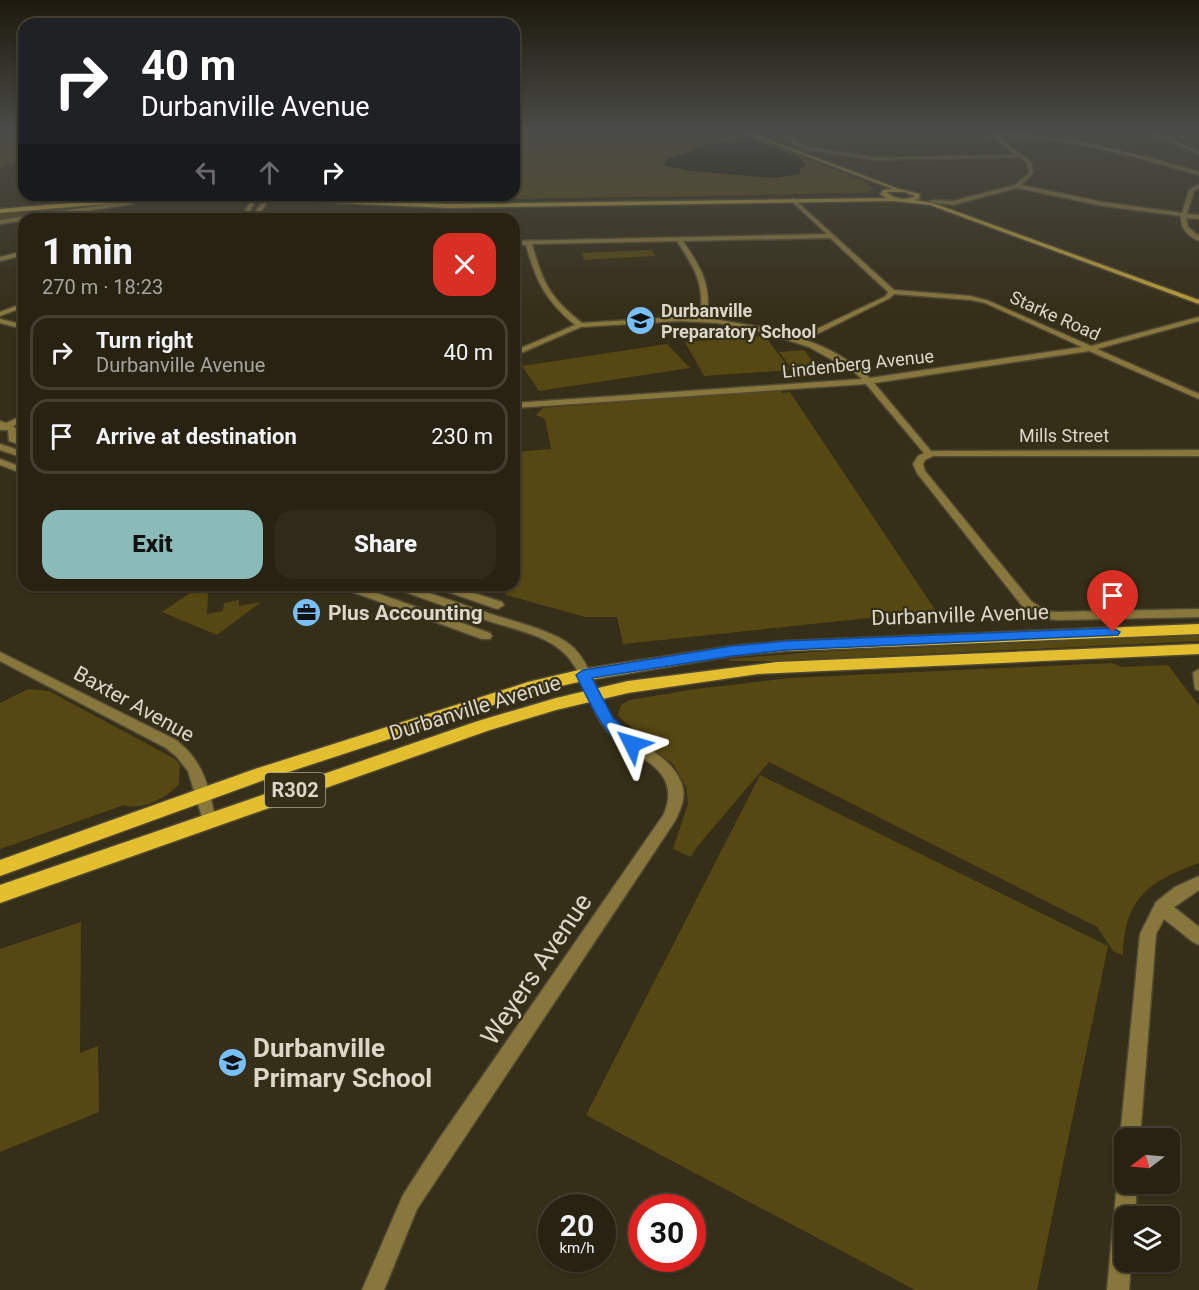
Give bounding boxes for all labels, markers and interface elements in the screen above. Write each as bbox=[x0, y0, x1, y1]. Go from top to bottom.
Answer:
text: 40 m bbox=[141, 41, 236, 90]
icon: right bbox=[42, 42, 120, 120]
text: Durbanville Avenue bbox=[141, 91, 370, 123]
icon: left bbox=[190, 156, 223, 189]
icon: ahead bbox=[253, 156, 286, 189]
icon: right bbox=[316, 156, 349, 189]
text: 1 min bbox=[42, 231, 133, 273]
button: close bbox=[433, 233, 496, 296]
text: 270 m · 18:23 bbox=[42, 275, 163, 299]
street label: Starke Road bbox=[1007, 286, 1104, 345]
place label: Durbanville Preparatory School bbox=[661, 300, 816, 342]
school or university icon: Durbanville Preparatory School bbox=[624, 305, 656, 337]
text: Turn right bbox=[96, 328, 193, 353]
icon: right bbox=[45, 336, 78, 369]
text: 40 m bbox=[444, 340, 493, 365]
street label: Lindenberg Avenue bbox=[781, 345, 935, 382]
text: Durbanville Avenue bbox=[96, 353, 265, 377]
icon: arrive bbox=[45, 420, 78, 453]
text: Arrive at destination bbox=[96, 424, 297, 449]
text: 230 m bbox=[431, 424, 493, 449]
street label: Mills Street bbox=[1019, 425, 1109, 446]
button: Exit bbox=[42, 510, 263, 579]
button: Share bbox=[275, 510, 496, 579]
pin bbox=[1087, 570, 1138, 632]
icon: arrive bbox=[1096, 579, 1129, 612]
office icon: Plus Accounting bbox=[291, 597, 323, 629]
street label: Durbanville Avenue bbox=[871, 600, 1049, 630]
place label: Plus Accounting bbox=[328, 601, 483, 625]
street label: Baxter Avenue bbox=[70, 661, 198, 747]
street label: Durbanville Avenue bbox=[386, 671, 564, 745]
position arrow bbox=[600, 712, 664, 776]
road number: R302 bbox=[265, 773, 325, 807]
street label: Weyers Avenue bbox=[474, 888, 598, 1050]
place label: Durbanville Primary School bbox=[253, 1033, 432, 1093]
school or university icon: Durbanville Primary School bbox=[216, 1047, 248, 1079]
north arrow bbox=[1114, 1128, 1180, 1194]
map controls bbox=[1114, 1128, 1180, 1272]
speed limit sign: 30 bbox=[628, 1194, 706, 1272]
button: layers bbox=[1114, 1206, 1180, 1272]
text: 20 bbox=[560, 1208, 594, 1243]
text: km/h bbox=[559, 1239, 595, 1257]

